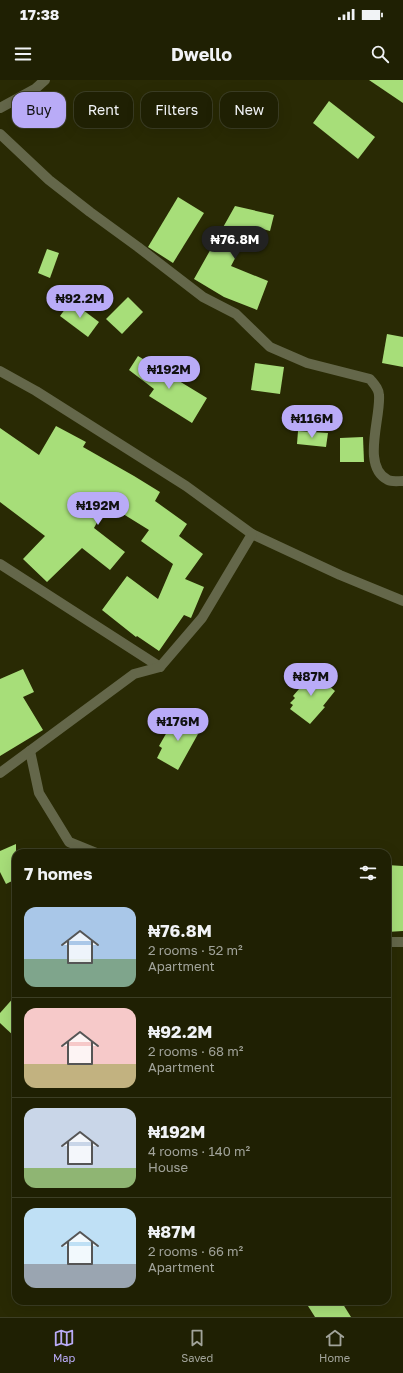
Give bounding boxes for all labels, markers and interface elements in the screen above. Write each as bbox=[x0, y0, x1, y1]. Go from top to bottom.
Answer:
text: 17:38 bbox=[20, 5, 59, 23]
icon: menu bbox=[12, 43, 34, 65]
text: Dwello bbox=[171, 43, 232, 65]
icon: search bbox=[369, 43, 391, 65]
chip: Buy bbox=[12, 92, 66, 128]
chip: Rent bbox=[74, 92, 133, 128]
chip: Filters bbox=[141, 92, 212, 128]
chip: New bbox=[220, 92, 278, 128]
pin: ₦76.8M bbox=[202, 226, 268, 260]
text: ₦76.8M bbox=[211, 231, 259, 247]
pin: ₦92.2M bbox=[47, 285, 113, 319]
text: ₦92.2M bbox=[55, 290, 105, 306]
pin: ₦192M bbox=[141, 356, 197, 390]
text: ₦192M bbox=[147, 361, 191, 377]
pin: ₦116M bbox=[284, 405, 340, 439]
text: ₦116M bbox=[291, 410, 333, 426]
pin: ₦192M bbox=[70, 492, 126, 526]
text: ₦192M bbox=[76, 497, 120, 513]
pin: ₦87M bbox=[287, 663, 335, 697]
text: ₦87M bbox=[293, 668, 329, 684]
pin: ₦176M bbox=[150, 708, 206, 742]
text: ₦176M bbox=[157, 713, 200, 729]
icon: filters bbox=[357, 862, 379, 884]
text: 7 homes bbox=[24, 863, 92, 884]
text: ₦76.8M bbox=[148, 920, 212, 941]
icon: home bbox=[56, 923, 104, 971]
text: 2 rooms · 52 m² bbox=[148, 942, 243, 958]
text: Apartment bbox=[148, 958, 215, 974]
text: ₦92.2M bbox=[148, 1021, 212, 1042]
icon: home bbox=[56, 1024, 104, 1072]
text: 2 rooms · 68 m² bbox=[148, 1043, 243, 1059]
text: Apartment bbox=[148, 1059, 215, 1075]
text: ₦192M bbox=[148, 1121, 205, 1142]
icon: home bbox=[56, 1124, 104, 1172]
text: 4 rooms · 140 m² bbox=[148, 1143, 250, 1159]
text: House bbox=[148, 1159, 188, 1175]
text: ₦87M bbox=[148, 1221, 196, 1242]
icon: home bbox=[56, 1224, 104, 1272]
text: 2 rooms · 66 m² bbox=[148, 1243, 243, 1259]
text: Apartment bbox=[148, 1259, 215, 1275]
tab: Map bbox=[53, 1327, 75, 1364]
tab: Saved bbox=[181, 1327, 213, 1364]
tab: Home bbox=[319, 1327, 350, 1364]

